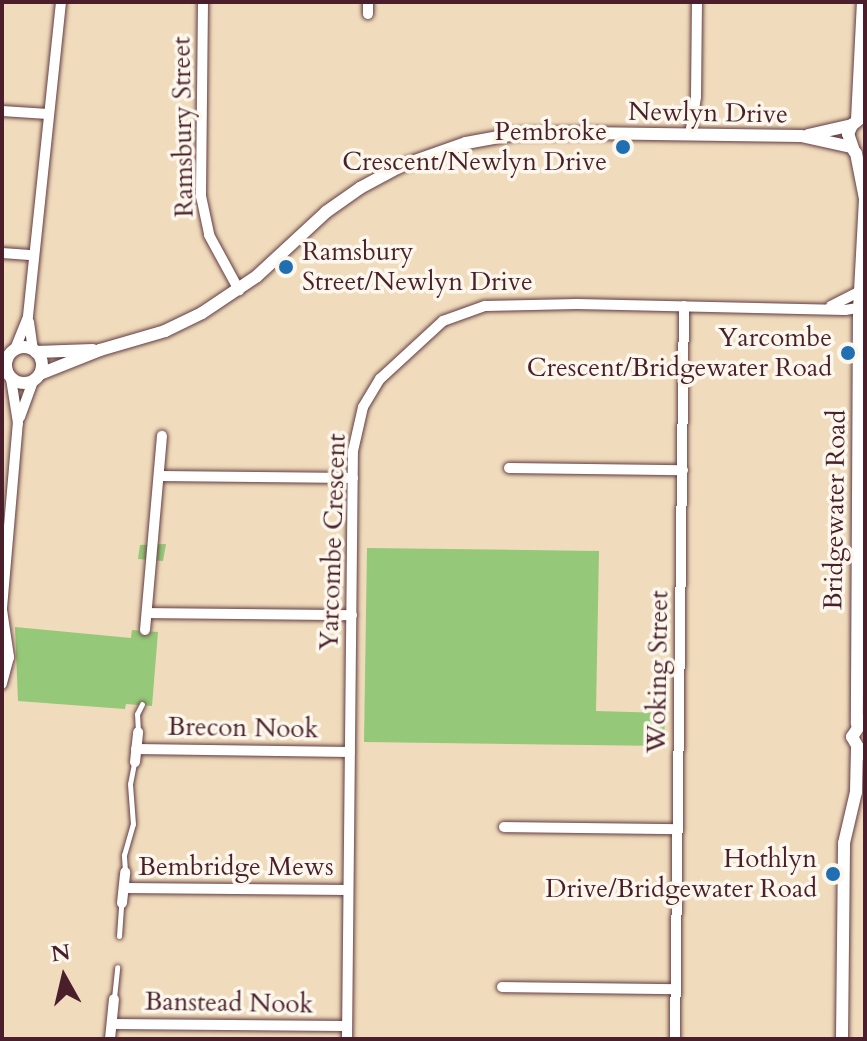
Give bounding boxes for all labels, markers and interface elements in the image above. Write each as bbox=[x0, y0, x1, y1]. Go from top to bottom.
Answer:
street label: Ramsbury Street bbox=[166, 36, 200, 218]
street label: Newlyn Drive bbox=[628, 96, 788, 130]
place label: Pembroke Crescent/Newlyn Drive bbox=[342, 116, 607, 178]
marker: Pembroke Crescent/Newlyn Drive bbox=[614, 138, 632, 156]
place label: Ramsbury Street/Newlyn Drive bbox=[302, 236, 533, 298]
marker: Ramsbury Street/Newlyn Drive bbox=[277, 258, 295, 276]
place label: Yarcombe Crescent/Bridgewater Road bbox=[527, 322, 832, 384]
marker: Yarcombe Crescent/Bridgewater Road bbox=[839, 344, 857, 362]
street label: Bridgewater Road bbox=[818, 410, 852, 610]
street label: Yarcombe Crescent bbox=[314, 433, 352, 651]
street label: Woking Street bbox=[641, 590, 675, 754]
street label: Brecon Nook bbox=[167, 711, 319, 745]
place label: Hothlyn Drive/Bridgewater Road bbox=[545, 843, 817, 904]
street label: Bembridge Mews bbox=[138, 851, 334, 883]
marker: Hothlyn Drive/Bridgewater Road bbox=[824, 865, 842, 883]
north arrow bbox=[24, 937, 104, 1017]
text: N bbox=[49, 937, 72, 969]
street label: Banstead Nook bbox=[144, 986, 314, 1020]

